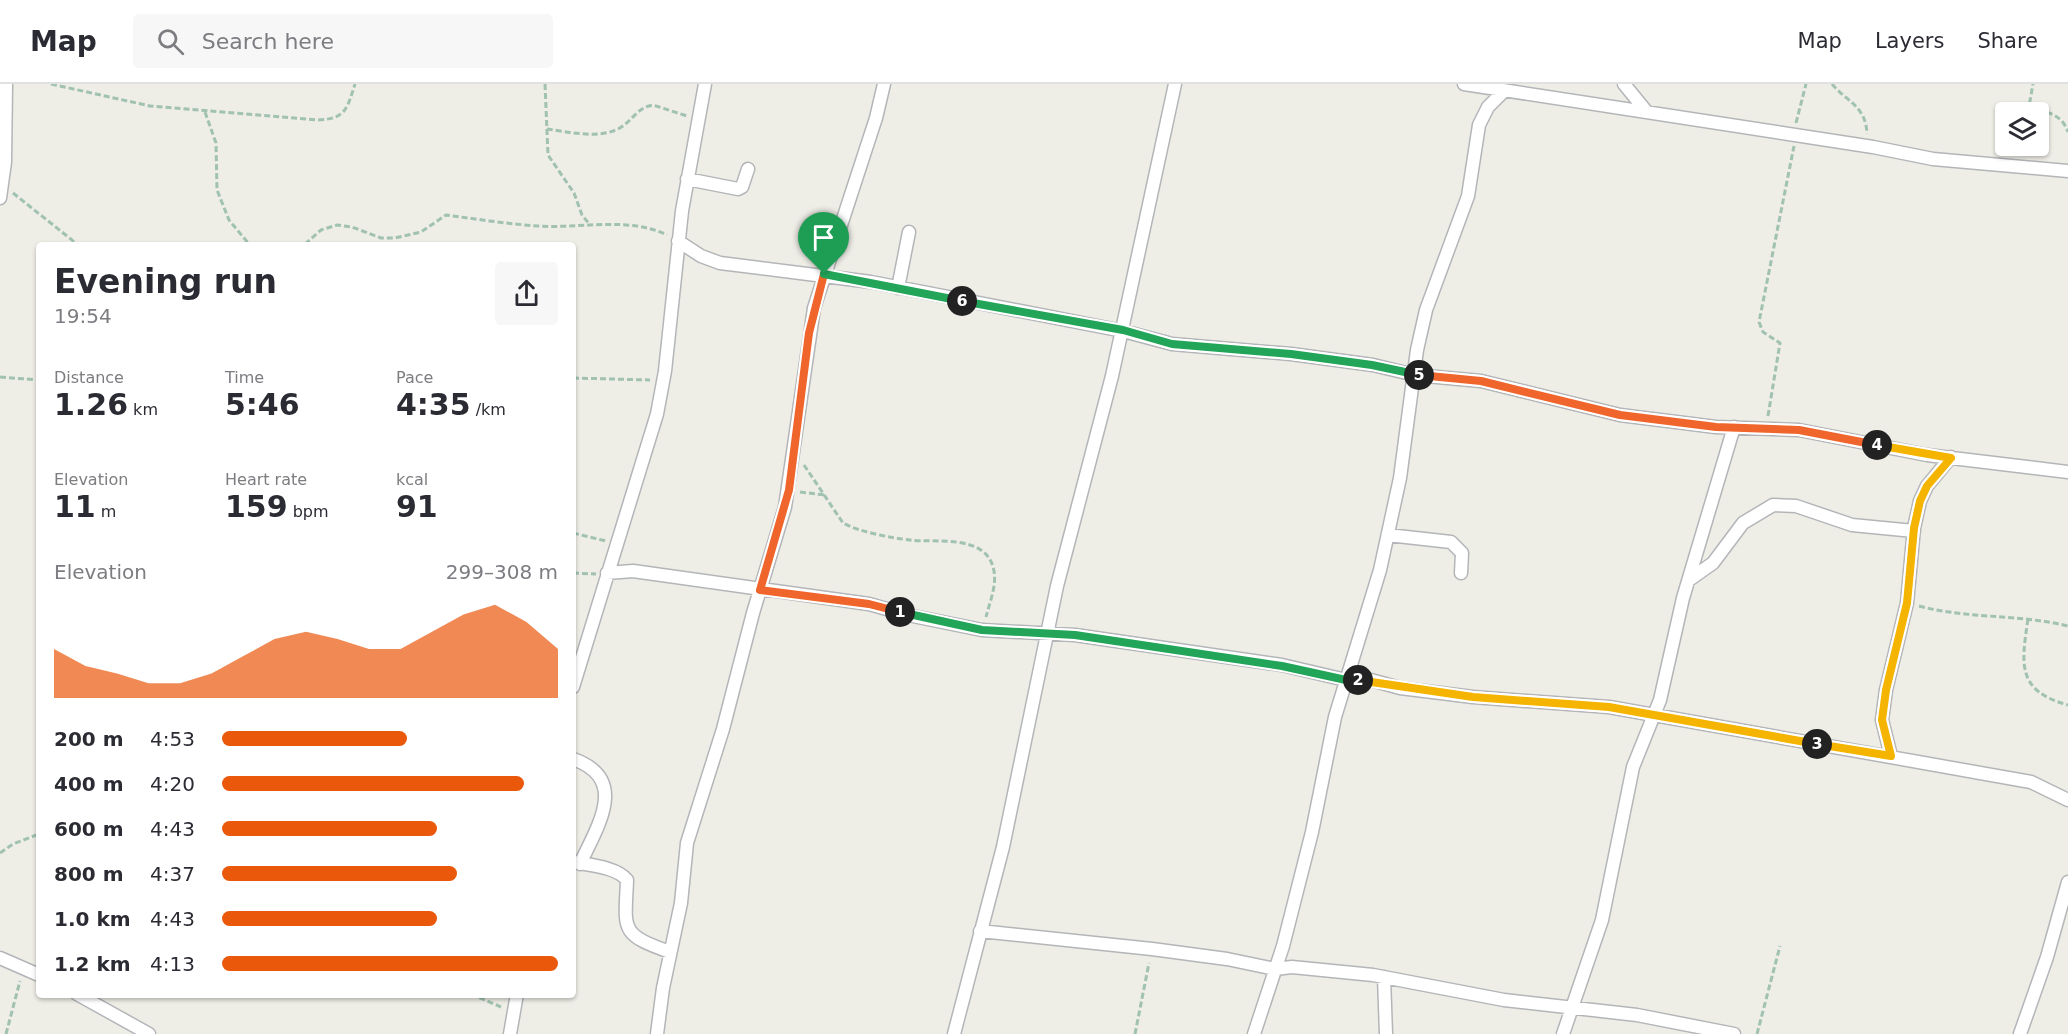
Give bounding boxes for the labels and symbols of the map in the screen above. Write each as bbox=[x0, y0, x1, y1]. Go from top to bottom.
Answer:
pin bbox=[798, 212, 849, 274]
pin: 6 bbox=[947, 286, 977, 316]
pin: 5 bbox=[1404, 360, 1434, 390]
pin: 4 bbox=[1862, 430, 1892, 460]
pin: 1 bbox=[885, 597, 915, 627]
pin: 2 bbox=[1343, 665, 1373, 695]
pin: 3 bbox=[1802, 729, 1832, 759]

